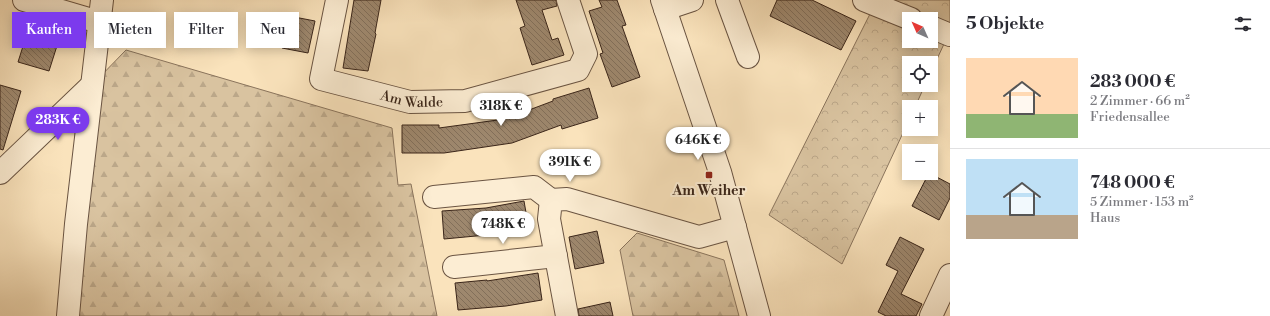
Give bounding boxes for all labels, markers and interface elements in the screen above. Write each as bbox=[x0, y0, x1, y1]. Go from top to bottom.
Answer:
chip: Kaufen bbox=[12, 12, 86, 48]
chip: Mieten bbox=[94, 12, 166, 48]
chip: Filter bbox=[174, 12, 238, 48]
chip: Neu bbox=[246, 12, 299, 48]
north arrow bbox=[902, 12, 938, 48]
map controls bbox=[902, 12, 938, 180]
text: 5 Objekte bbox=[966, 13, 1044, 35]
icon: filters bbox=[1232, 13, 1254, 35]
button: locate bbox=[902, 56, 938, 92]
text: 283 000 € bbox=[1090, 71, 1175, 93]
icon: home bbox=[998, 74, 1046, 122]
street label: Am Walde bbox=[378, 87, 443, 112]
pin: 318K € bbox=[468, 93, 534, 127]
text: 2 Zimmer · 66 m² bbox=[1090, 93, 1190, 109]
text: 318K € bbox=[480, 98, 522, 114]
button: + bbox=[902, 100, 938, 136]
pin: 283K € bbox=[25, 107, 91, 141]
text: Friedensallee bbox=[1090, 109, 1170, 125]
text: 283K € bbox=[35, 112, 81, 128]
pin: 646K € bbox=[665, 127, 731, 161]
text: 646K € bbox=[675, 132, 721, 148]
button: − bbox=[902, 144, 938, 180]
pin: 391K € bbox=[537, 149, 603, 183]
text: 391K € bbox=[549, 154, 591, 170]
marker: Am Weiher bbox=[704, 170, 714, 180]
text: 748 000 € bbox=[1090, 172, 1175, 194]
icon: home bbox=[998, 175, 1046, 223]
place label: Am Weiher bbox=[671, 182, 746, 200]
text: 5 Zimmer · 153 m² bbox=[1090, 194, 1194, 210]
text: Haus bbox=[1090, 210, 1120, 226]
pin: 748K € bbox=[470, 211, 536, 245]
text: 748K € bbox=[481, 216, 525, 232]

